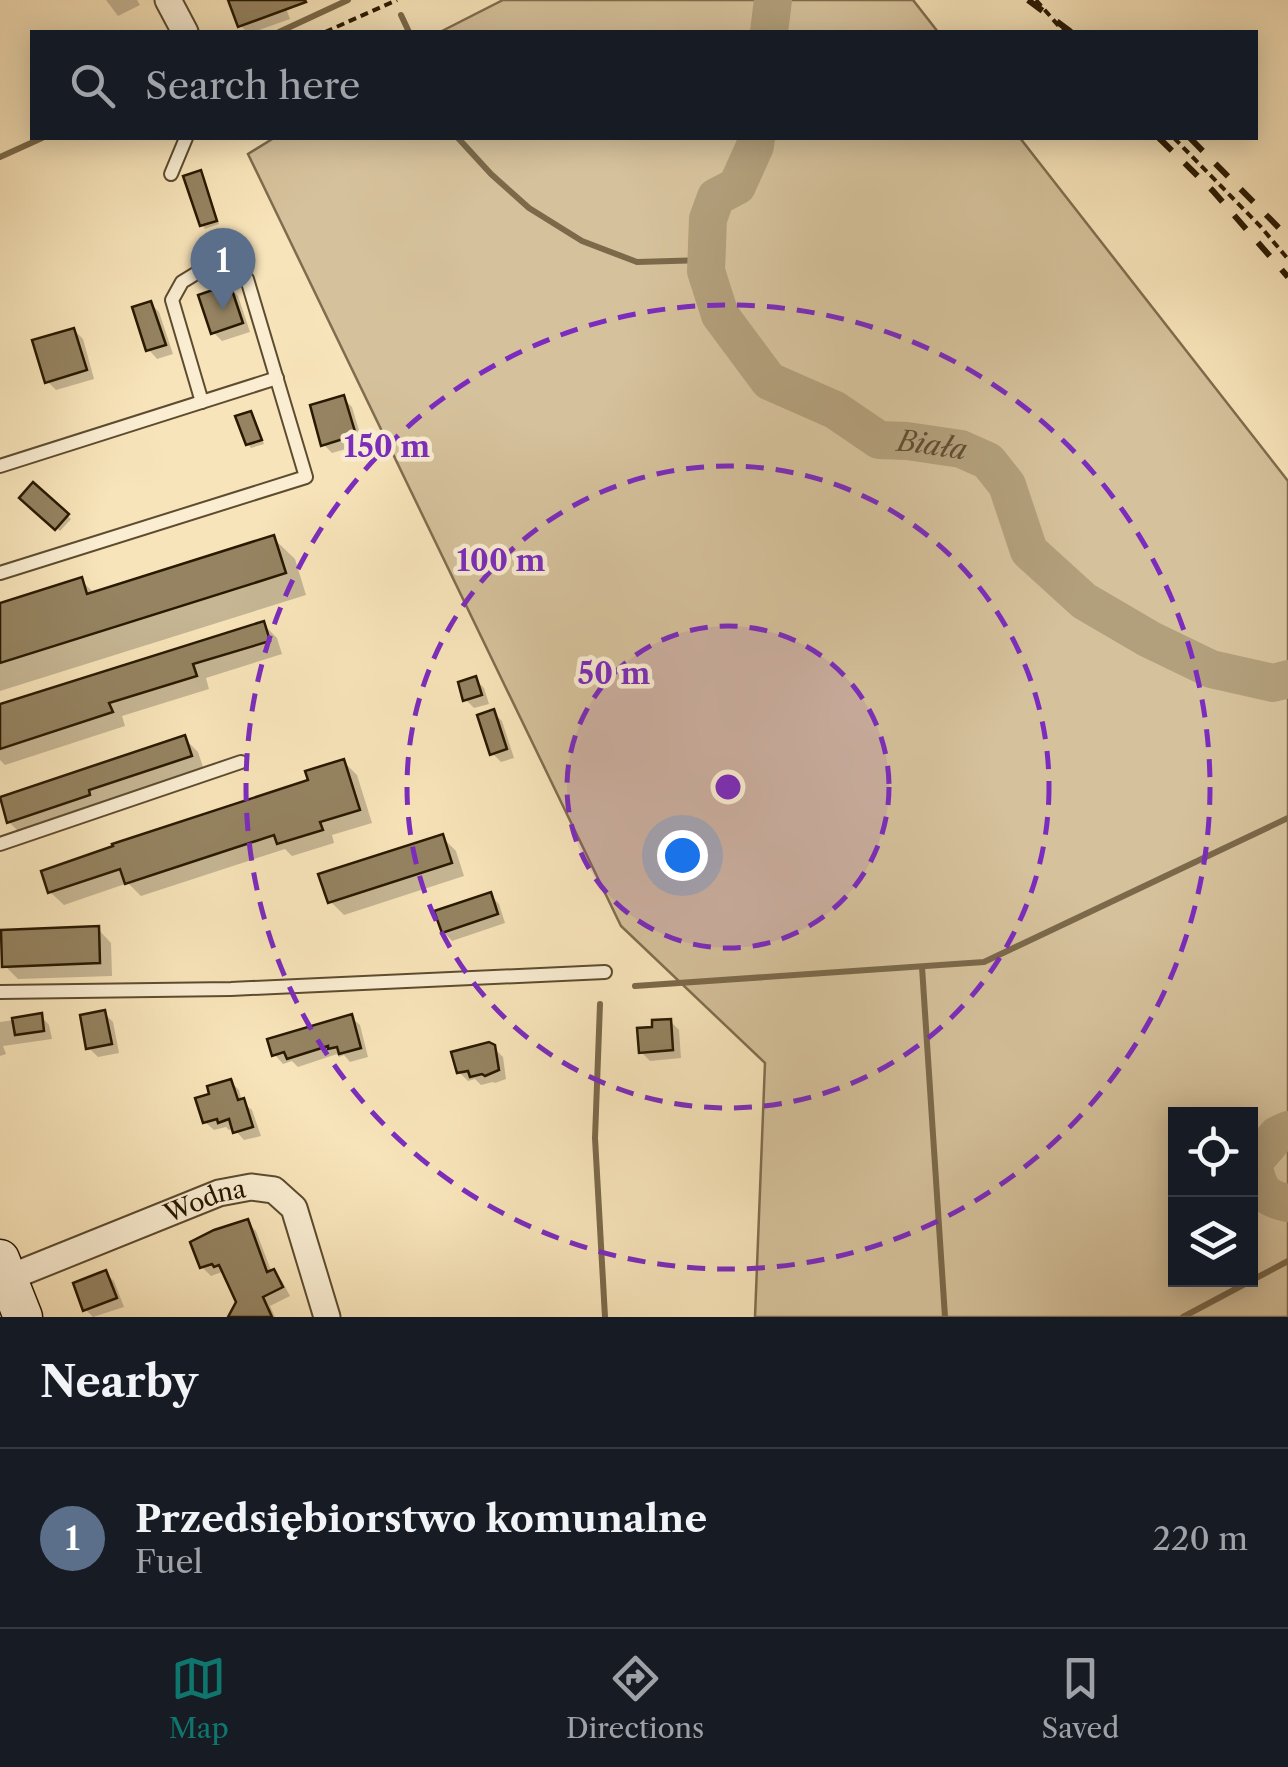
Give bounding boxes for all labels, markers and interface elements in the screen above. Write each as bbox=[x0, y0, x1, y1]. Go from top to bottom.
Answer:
search box bbox=[30, 30, 1258, 140]
icon: search bbox=[65, 58, 120, 113]
text: Search here bbox=[145, 62, 360, 109]
pin: 1 bbox=[190, 228, 256, 310]
water label: Biała bbox=[894, 424, 970, 467]
text: 150 m bbox=[344, 428, 430, 465]
text: 100 m bbox=[457, 542, 546, 579]
text: 50 m bbox=[577, 655, 651, 692]
centre of rings bbox=[710, 769, 746, 805]
your location bbox=[657, 830, 708, 881]
map controls bbox=[1168, 1107, 1258, 1287]
button: locate bbox=[1168, 1107, 1258, 1197]
street label: Wodna bbox=[159, 1173, 249, 1230]
button: layers bbox=[1168, 1197, 1258, 1287]
text: Nearby bbox=[40, 1356, 198, 1408]
text: Przedsiębiorstwo komunalne bbox=[135, 1495, 707, 1542]
text: 1 bbox=[65, 1519, 80, 1558]
text: 220 m bbox=[1153, 1519, 1248, 1558]
text: Fuel bbox=[135, 1542, 203, 1581]
tab: Map bbox=[169, 1651, 229, 1745]
tab: Directions bbox=[566, 1651, 704, 1745]
tab: Saved bbox=[1042, 1651, 1119, 1745]

